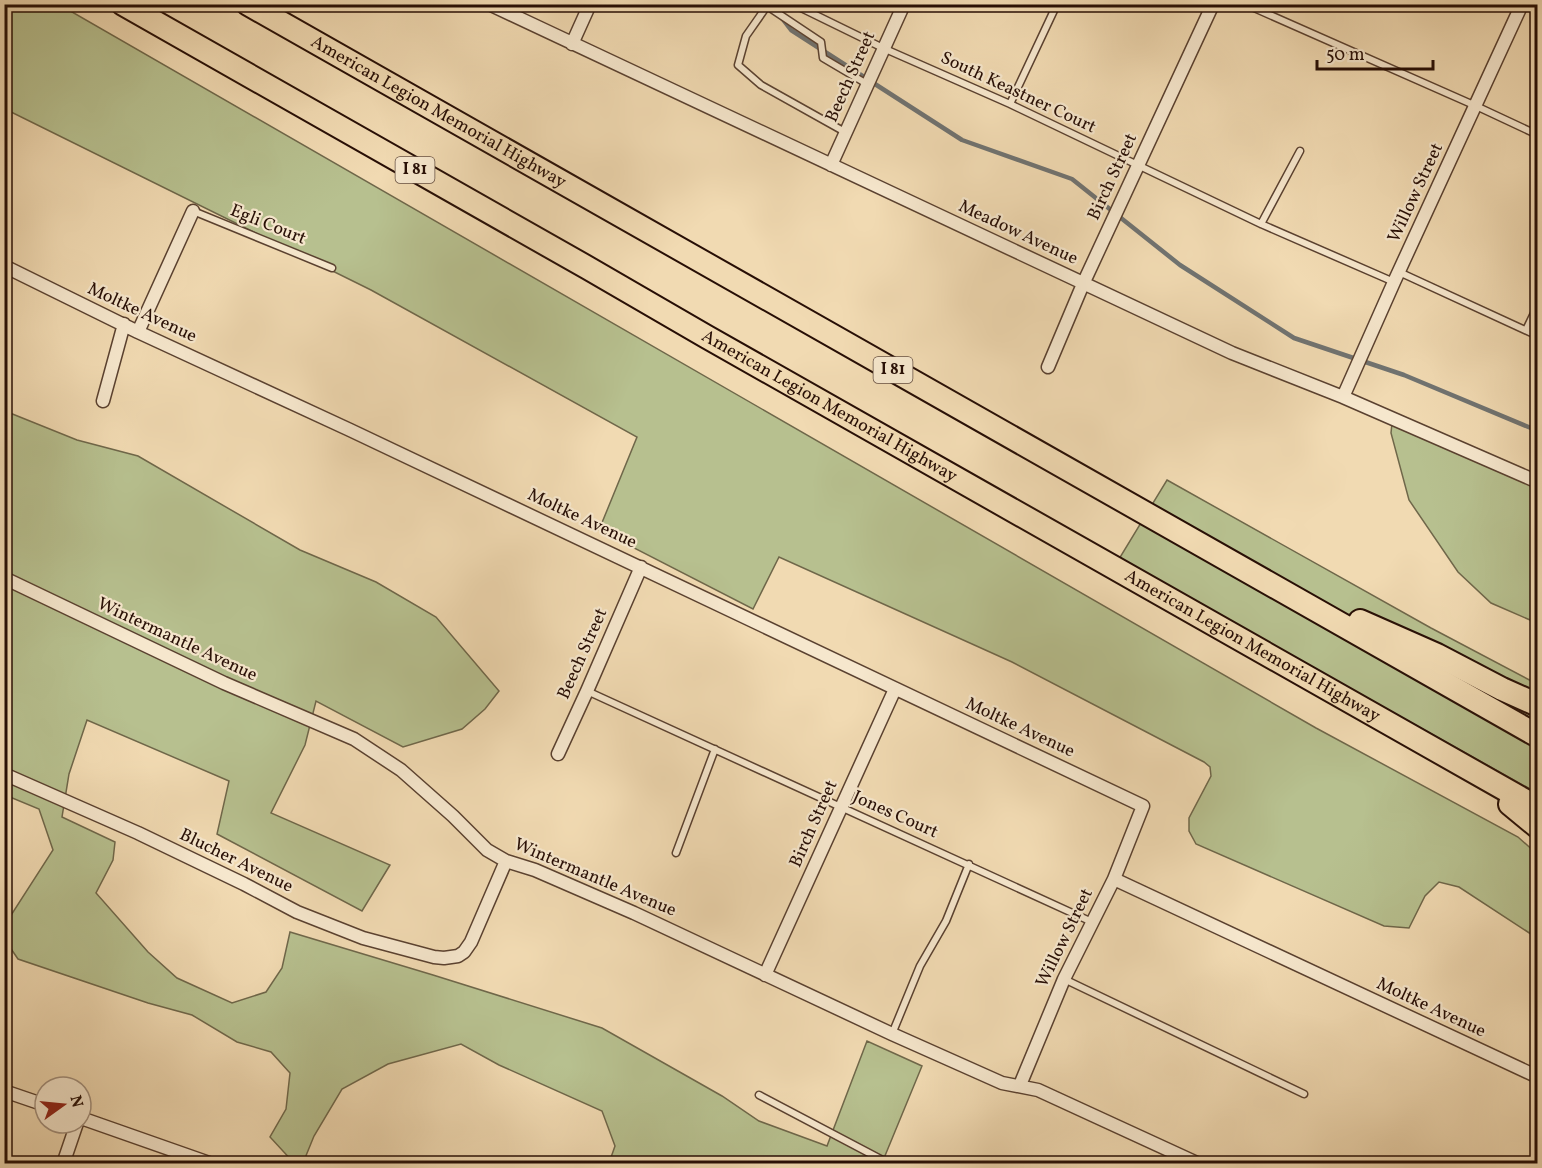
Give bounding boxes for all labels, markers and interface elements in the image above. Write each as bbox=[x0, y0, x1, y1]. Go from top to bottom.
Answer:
street label: Beech Street bbox=[820, 27, 882, 127]
street label: American Legion Memorial Highway bbox=[306, 30, 571, 195]
scale bar bbox=[1317, 33, 1432, 71]
text: 50 m bbox=[1326, 43, 1365, 68]
street label: South Keastner Court bbox=[936, 46, 1100, 140]
street label: Birch Street bbox=[1082, 129, 1144, 225]
street label: Willow Street bbox=[1382, 139, 1450, 247]
road number: I 81 bbox=[396, 157, 434, 183]
street label: Meadow Avenue bbox=[954, 194, 1082, 272]
street label: Egli Court bbox=[226, 198, 310, 252]
street label: Moltke Avenue bbox=[83, 277, 201, 349]
street label: American Legion Memorial Highway bbox=[697, 324, 962, 489]
road number: I 81 bbox=[874, 357, 912, 383]
street label: Moltke Avenue bbox=[523, 483, 641, 555]
street label: American Legion Memorial Highway bbox=[1120, 564, 1385, 729]
street label: Wintermantle Avenue bbox=[93, 592, 261, 688]
street label: Beech Street bbox=[552, 604, 614, 704]
street label: Moltke Avenue bbox=[961, 692, 1079, 764]
street label: Birch Street bbox=[784, 776, 844, 872]
street label: Jones Court bbox=[848, 785, 942, 845]
street label: Blucher Avenue bbox=[175, 823, 297, 899]
street label: Wintermantle Avenue bbox=[510, 832, 680, 924]
street label: Willow Street bbox=[1030, 884, 1100, 992]
street label: Moltke Avenue bbox=[1372, 972, 1490, 1044]
north arrow bbox=[33, 1075, 93, 1135]
text: N bbox=[63, 1093, 88, 1110]

